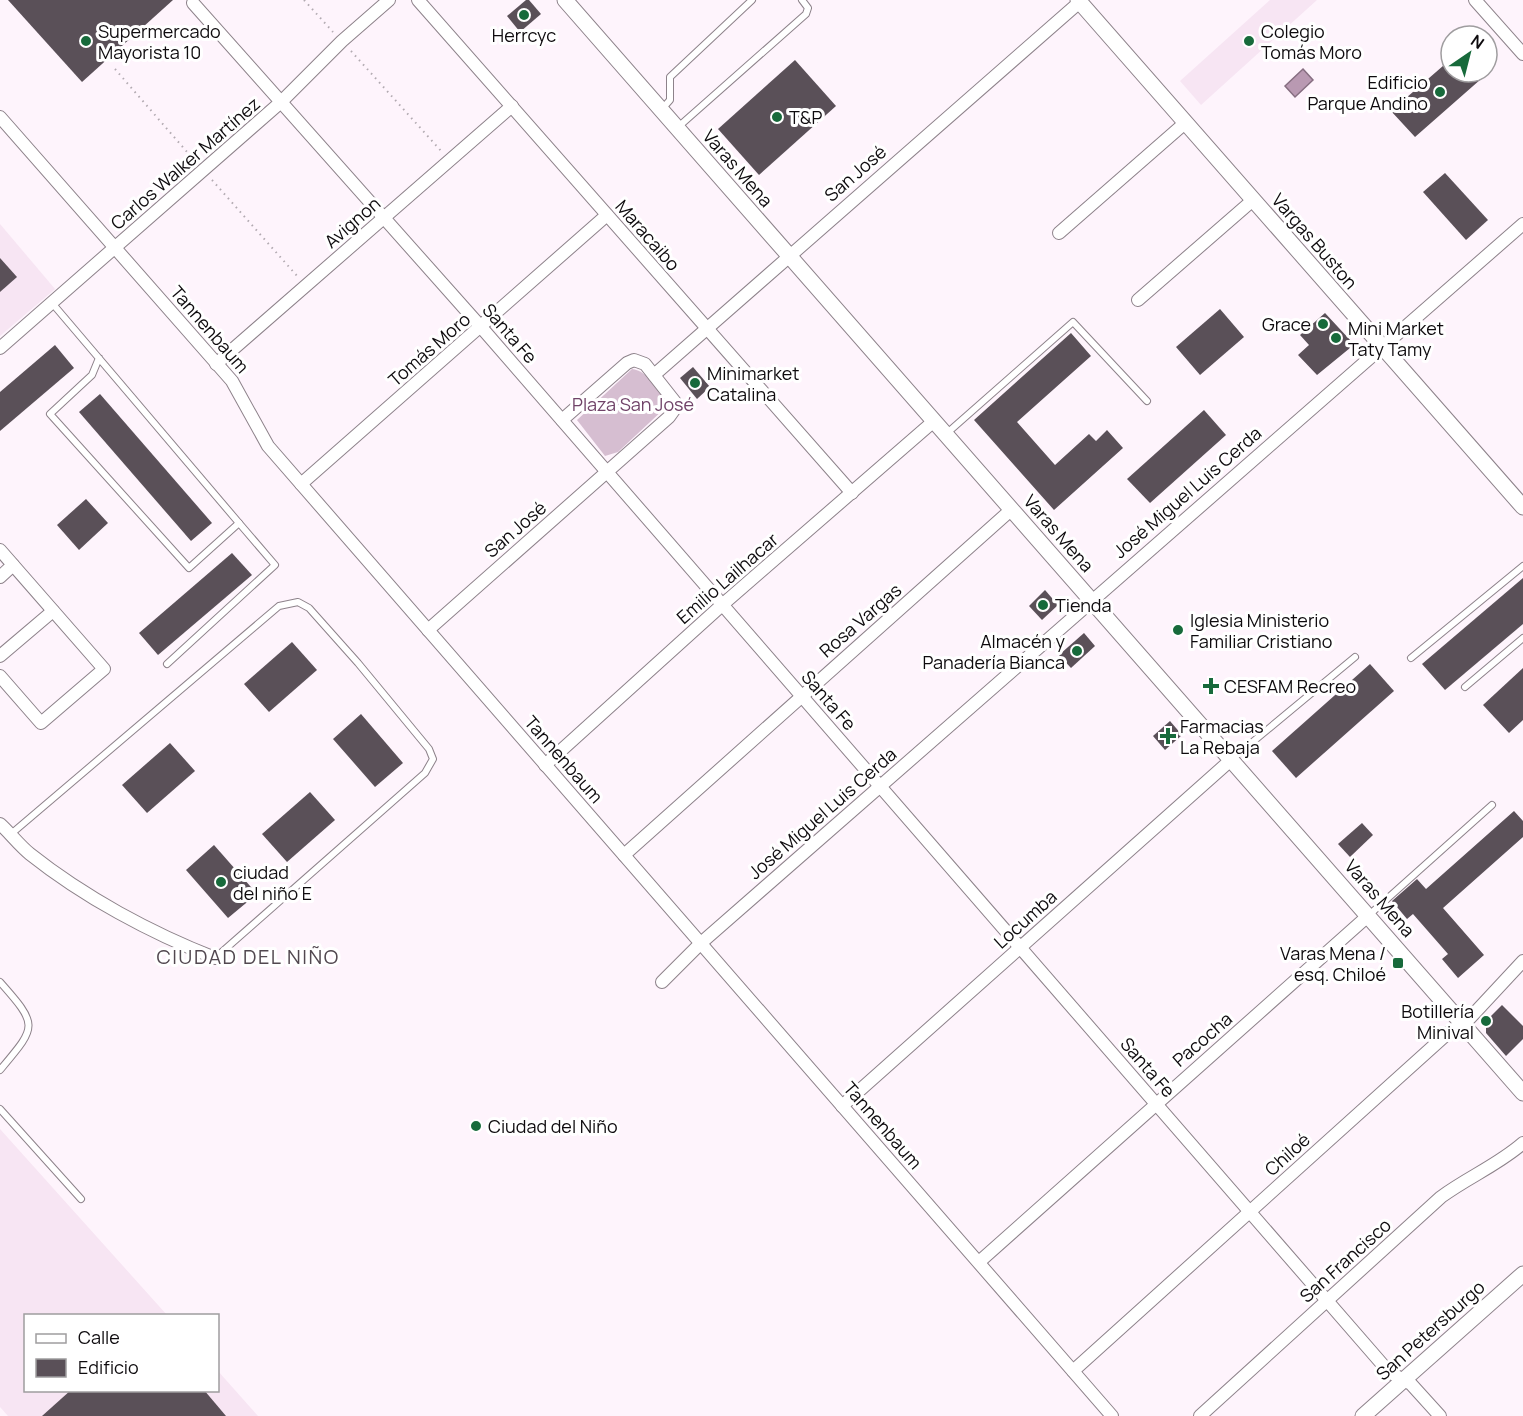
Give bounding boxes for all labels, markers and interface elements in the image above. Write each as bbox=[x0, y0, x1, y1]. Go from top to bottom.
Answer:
marker: Herrcyc bbox=[517, 8, 531, 22]
place label: Supermercado Mayorista 10 bbox=[98, 19, 221, 64]
place label: Colegio Tomás Moro bbox=[1261, 19, 1362, 64]
place label: Herrcyc bbox=[492, 23, 556, 47]
north arrow bbox=[1439, 24, 1499, 84]
text: N bbox=[1467, 29, 1489, 54]
marker: Supermercado Mayorista 10 bbox=[79, 34, 93, 48]
marker: Colegio Tomás Moro bbox=[1242, 34, 1256, 48]
place label: Edificio Parque Andino bbox=[1307, 70, 1428, 115]
marker: Edificio Parque Andino bbox=[1433, 85, 1447, 99]
street label: Carlos Walker Martínez bbox=[105, 91, 265, 235]
place label: T&P bbox=[789, 105, 822, 129]
marker: T&P bbox=[770, 110, 784, 124]
street label: Varas Mena bbox=[698, 124, 778, 212]
street label: San José bbox=[819, 140, 891, 206]
street label: Vargas Buston bbox=[1267, 188, 1363, 294]
street label: Avignon bbox=[319, 191, 385, 253]
street label: Maracaibo bbox=[611, 194, 685, 276]
street label: Tannenbaum bbox=[165, 280, 255, 378]
street label: Santa Fe bbox=[477, 298, 543, 368]
street label: Tomás Moro bbox=[383, 307, 475, 391]
place label: Grace bbox=[1262, 312, 1311, 336]
place label: Mini Market Taty Tamy bbox=[1348, 316, 1444, 361]
marker: Grace bbox=[1316, 317, 1330, 331]
marker: Mini Market Taty Tamy bbox=[1329, 331, 1343, 345]
place label: Minimarket Catalina bbox=[707, 361, 799, 406]
marker: Minimarket Catalina bbox=[688, 376, 702, 390]
park label: Plaza San José bbox=[572, 392, 694, 416]
street label: José Miguel Luis Cerda bbox=[1108, 421, 1266, 563]
street label: Varas Mena bbox=[1019, 489, 1099, 577]
street label: San José bbox=[479, 496, 551, 562]
street label: Emilio Lailhacar bbox=[671, 527, 783, 629]
street label: Rosa Vargas bbox=[814, 578, 906, 662]
place label: Tienda bbox=[1055, 593, 1112, 617]
marker: Tienda bbox=[1036, 598, 1050, 612]
place label: Iglesia Ministerio Familiar Cristiano bbox=[1190, 608, 1332, 653]
marker: Iglesia Ministerio Familiar Cristiano bbox=[1171, 623, 1185, 637]
place label: Almacén y Panadería Bianca bbox=[923, 629, 1066, 674]
marker: Almacén y Panadería Bianca bbox=[1070, 644, 1084, 658]
street label: Santa Fe bbox=[796, 665, 862, 735]
place label: CESFAM Recreo bbox=[1224, 674, 1356, 698]
marker: CESFAM Recreo bbox=[1202, 677, 1220, 695]
street label: Tannenbaum bbox=[519, 710, 609, 808]
place label: Farmacias La Rebaja bbox=[1180, 714, 1264, 759]
marker: Farmacias La Rebaja bbox=[1161, 729, 1175, 743]
street label: José Miguel Luis Cerda bbox=[743, 742, 901, 884]
street label: Varas Mena bbox=[1340, 854, 1420, 942]
place label: ciudad del niño E bbox=[233, 860, 312, 905]
marker: ciudad del niño E bbox=[214, 875, 228, 889]
street label: Locumba bbox=[989, 885, 1061, 953]
place label: Varas Mena / esq. Chiloé bbox=[1280, 941, 1386, 986]
district label: CIUDAD DEL NIÑO bbox=[156, 943, 340, 970]
marker: Varas Mena / esq. Chiloé bbox=[1391, 956, 1405, 970]
place label: Botillería Minival bbox=[1401, 999, 1474, 1044]
street label: Pacocha bbox=[1167, 1007, 1237, 1071]
marker: Botillería Minival bbox=[1479, 1014, 1493, 1028]
street label: Santa Fe bbox=[1115, 1032, 1181, 1102]
street label: Tannenbaum bbox=[838, 1076, 928, 1174]
place label: Ciudad del Niño bbox=[488, 1114, 618, 1138]
marker: Ciudad del Niño bbox=[469, 1119, 483, 1133]
street label: Chiloé bbox=[1259, 1127, 1315, 1181]
street label: San Francisco bbox=[1294, 1213, 1396, 1307]
street label: San Petersburgo bbox=[1371, 1275, 1489, 1385]
legend bbox=[24, 1314, 219, 1392]
text: Calle bbox=[78, 1325, 120, 1349]
text: Edificio bbox=[78, 1355, 139, 1379]

